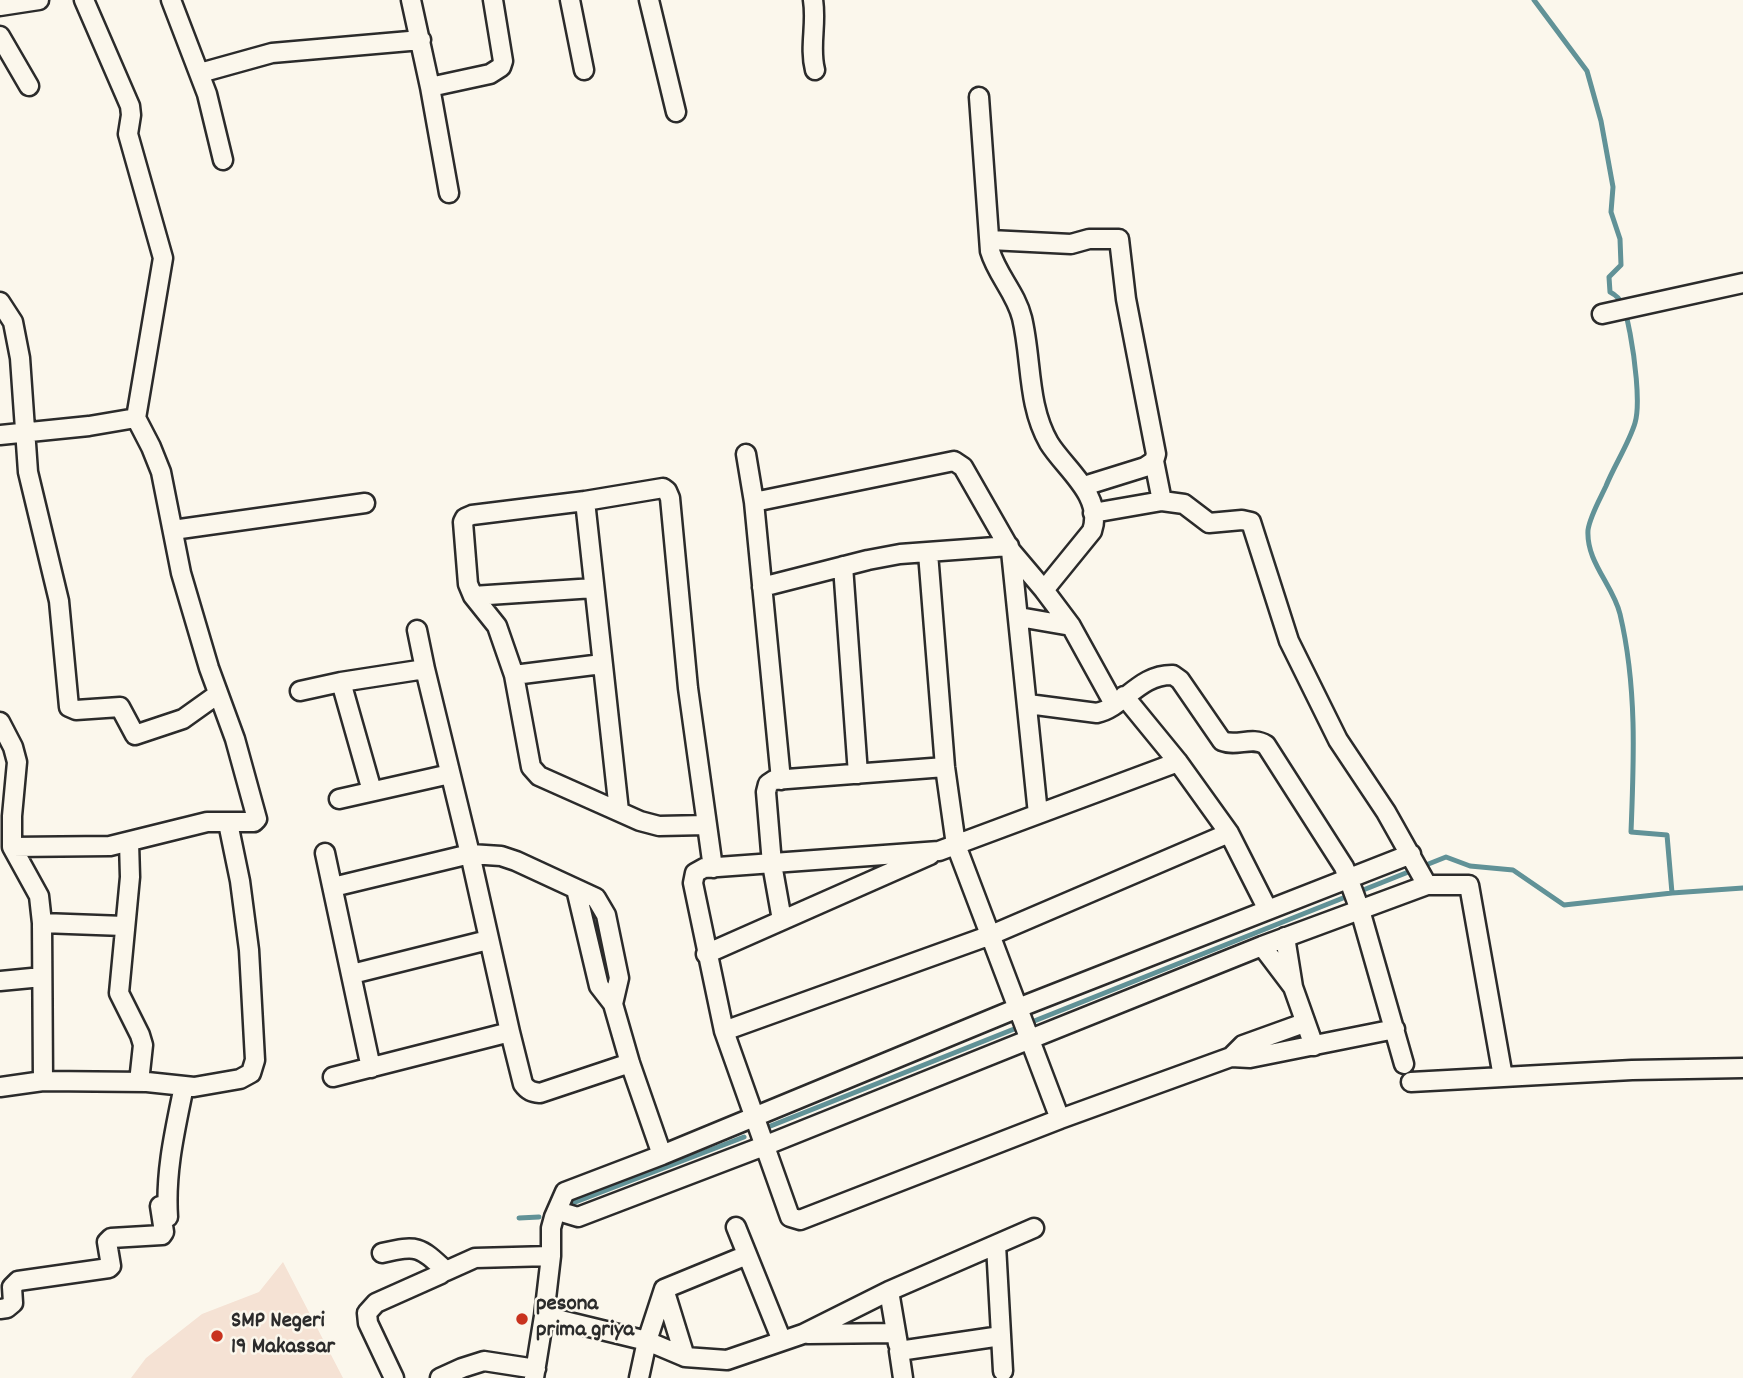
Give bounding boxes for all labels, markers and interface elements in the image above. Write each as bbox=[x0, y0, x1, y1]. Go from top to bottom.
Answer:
place label: pesona prima griya bbox=[536, 1292, 634, 1346]
place label: SMP Negeri 19 Makassar bbox=[231, 1309, 335, 1363]
marker: pesona prima griya bbox=[514, 1311, 530, 1327]
marker: SMP Negeri 19 Makassar bbox=[209, 1328, 225, 1344]

